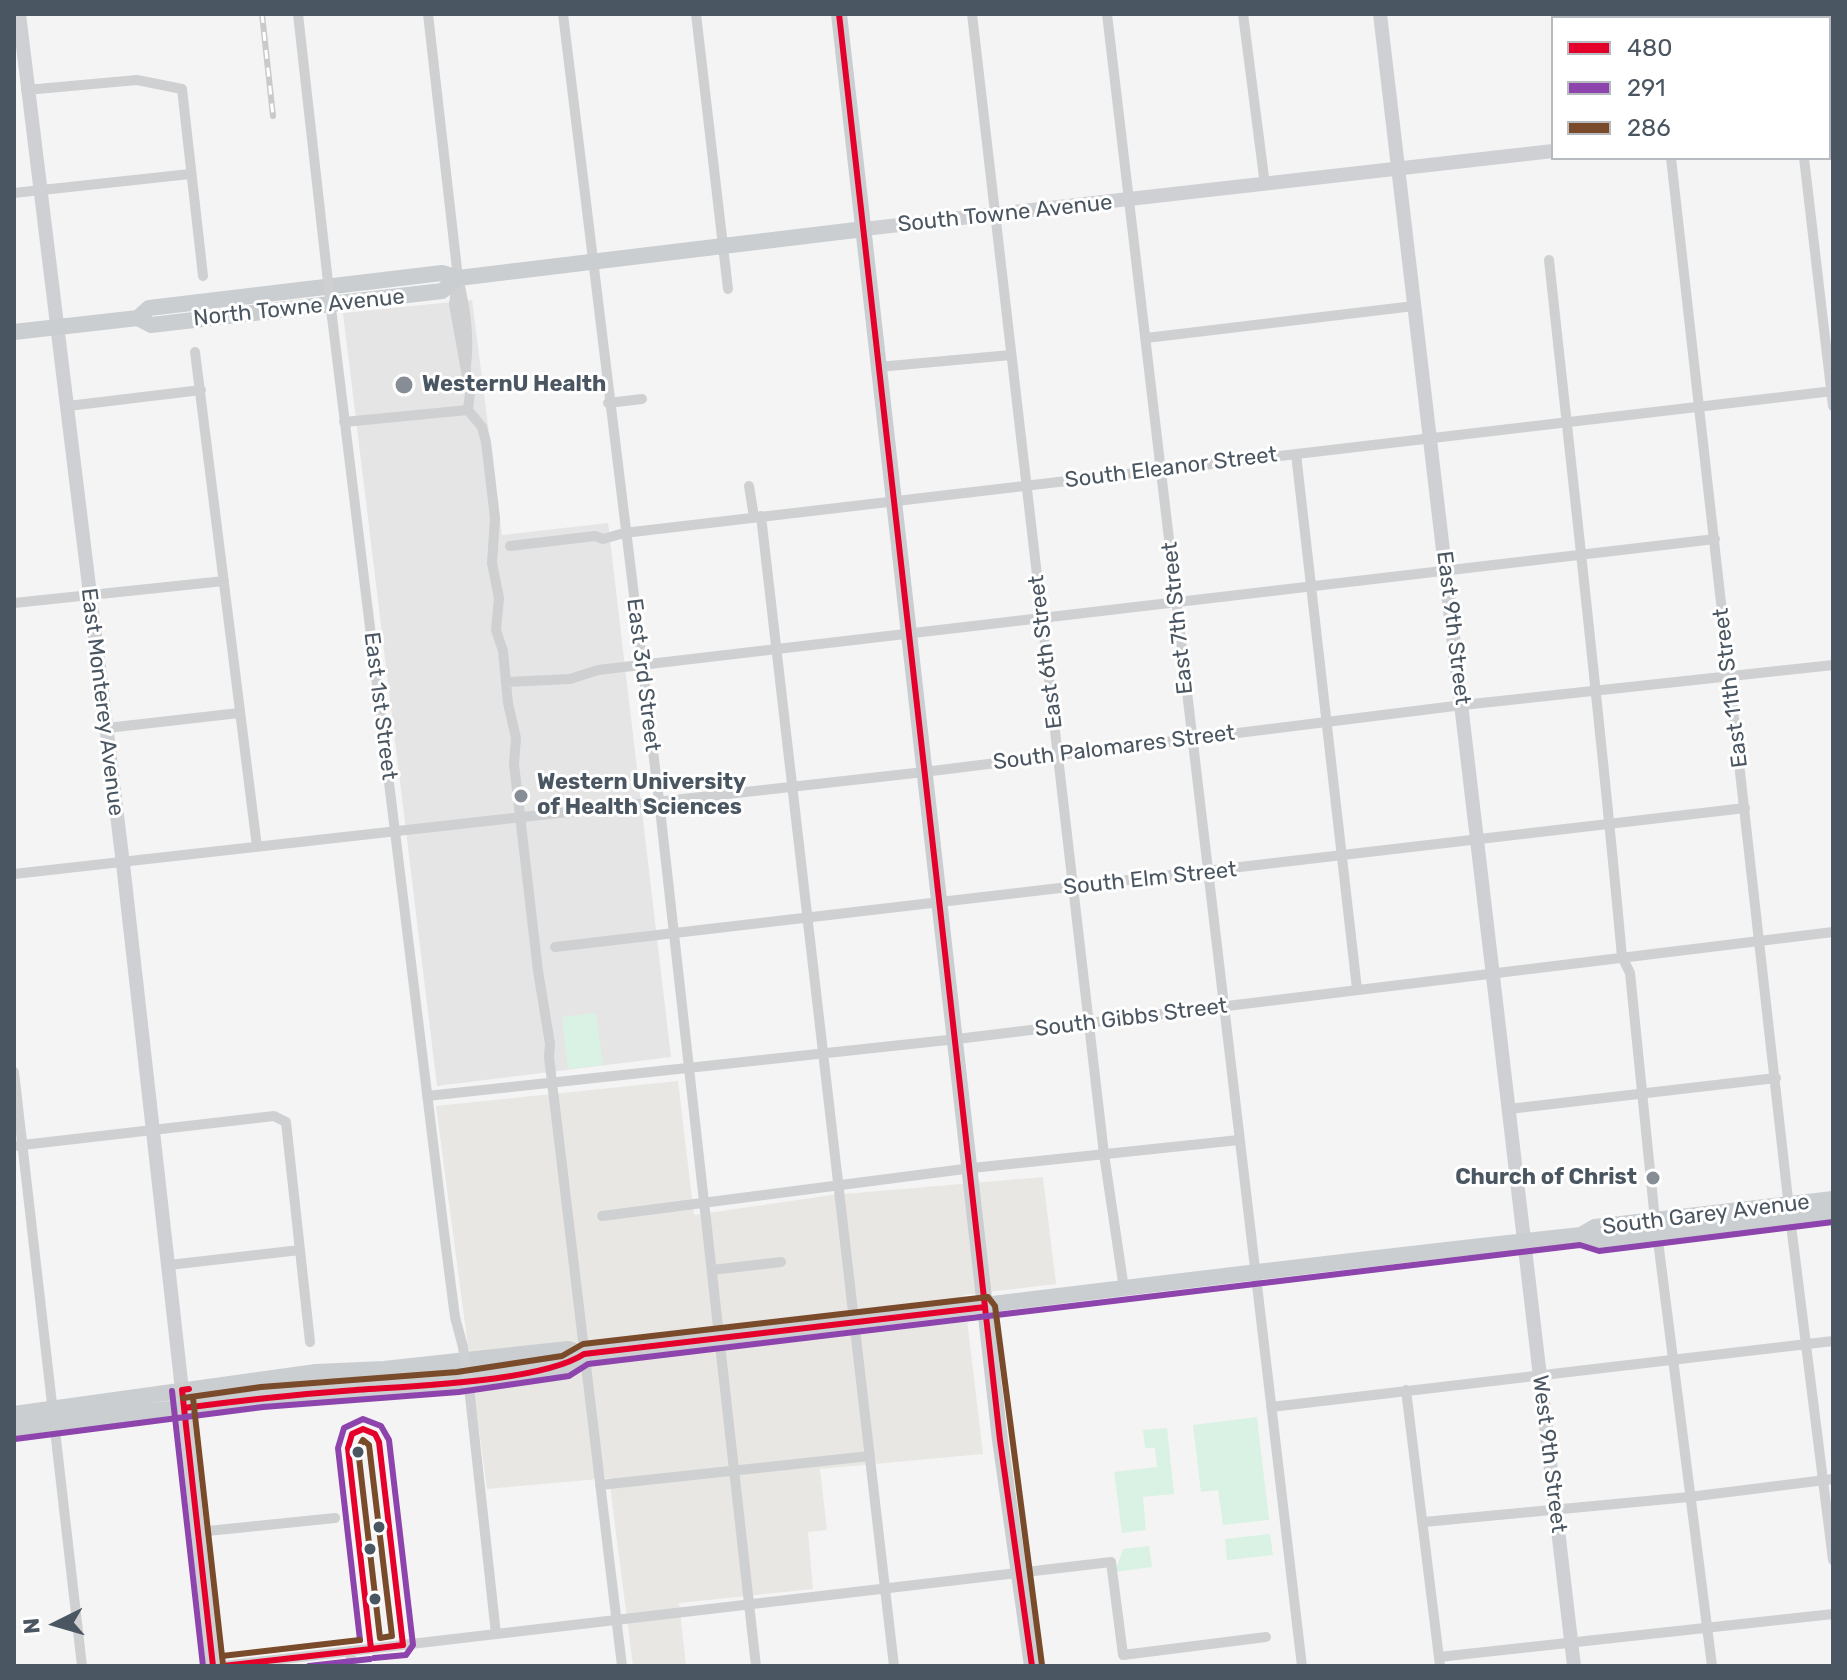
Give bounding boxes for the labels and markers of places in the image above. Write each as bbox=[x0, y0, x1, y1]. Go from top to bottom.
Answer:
place label: WesternU Health bbox=[422, 372, 606, 398]
marker: WesternU Health bbox=[393, 374, 415, 396]
place label: Western University of Health Sciences bbox=[537, 770, 746, 822]
marker: Western University of Health Sciences bbox=[512, 787, 530, 805]
place label: Church of Christ bbox=[1455, 1165, 1637, 1191]
marker: Church of Christ bbox=[1644, 1169, 1662, 1187]
unlabelled marker bbox=[350, 1444, 366, 1460]
unlabelled marker bbox=[371, 1519, 387, 1535]
unlabelled marker bbox=[362, 1541, 378, 1557]
unlabelled marker bbox=[367, 1591, 383, 1607]

